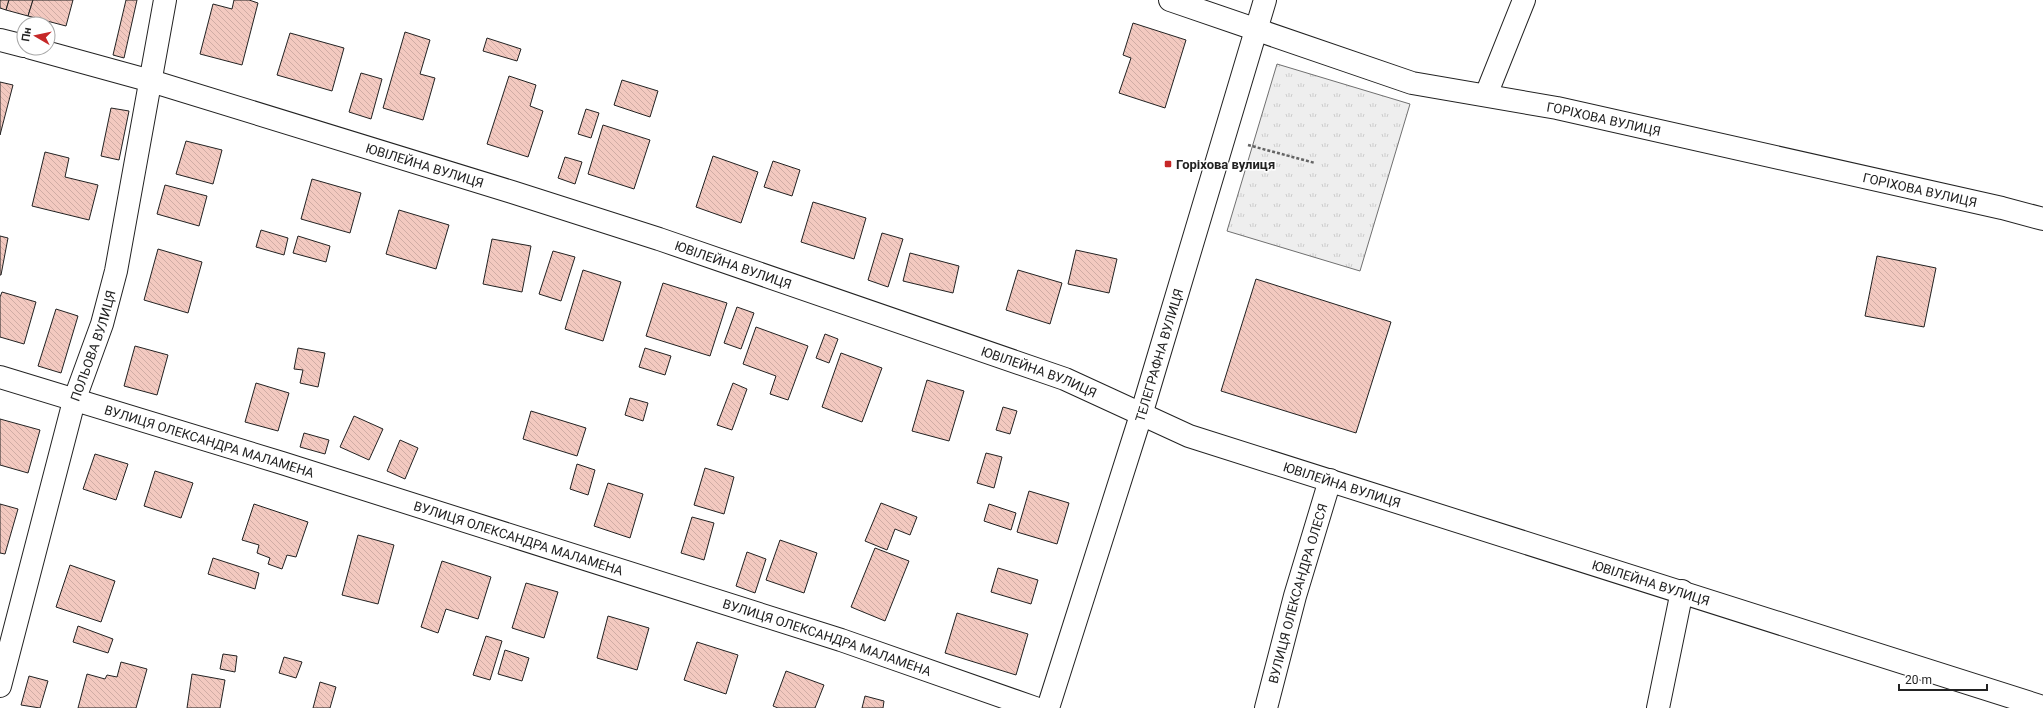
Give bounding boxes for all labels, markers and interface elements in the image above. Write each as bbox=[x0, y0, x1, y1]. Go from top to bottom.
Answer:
north arrow bbox=[16, 16, 56, 56]
text: Пн bbox=[19, 27, 34, 42]
street label: ГОРІХОВА ВУЛИЦЯ bbox=[1546, 99, 1662, 139]
street label: ЮВІЛЕЙНА ВУЛИЦЯ bbox=[364, 141, 486, 191]
place label: Горіхова вулиця bbox=[1176, 157, 1275, 172]
marker: Горіхова вулиця bbox=[1163, 159, 1173, 169]
street label: ГОРІХОВА ВУЛИЦЯ bbox=[1861, 170, 1978, 210]
street label: ЮВІЛЕЙНА ВУЛИЦЯ bbox=[673, 238, 793, 292]
street label: ТЕЛЕГРАФНА ВУЛИЦЯ bbox=[1132, 287, 1186, 424]
street label: ПОЛЬОВА ВУЛИЦЯ bbox=[68, 289, 119, 403]
street label: ЮВІЛЕЙНА ВУЛИЦЯ bbox=[979, 344, 1099, 401]
street label: ВУЛИЦЯ ОЛЕКСАНДРА МАЛАМЕНА bbox=[103, 402, 317, 481]
street label: ЮВІЛЕЙНА ВУЛИЦЯ bbox=[1281, 459, 1403, 511]
street label: ВУЛИЦЯ ОЛЕКСАНДРА МАЛАМЕНА bbox=[412, 498, 625, 579]
street label: ВУЛИЦЯ ОЛЕКСАНДРА ОЛЕСЯ bbox=[1266, 502, 1331, 685]
street label: ЮВІЛЕЙНА ВУЛИЦЯ bbox=[1590, 557, 1711, 609]
street label: ВУЛИЦЯ ОЛЕКСАНДРА МАЛАМЕНА bbox=[721, 596, 934, 679]
scale bar bbox=[1899, 666, 1987, 692]
text: 20 m bbox=[1905, 673, 1932, 687]

